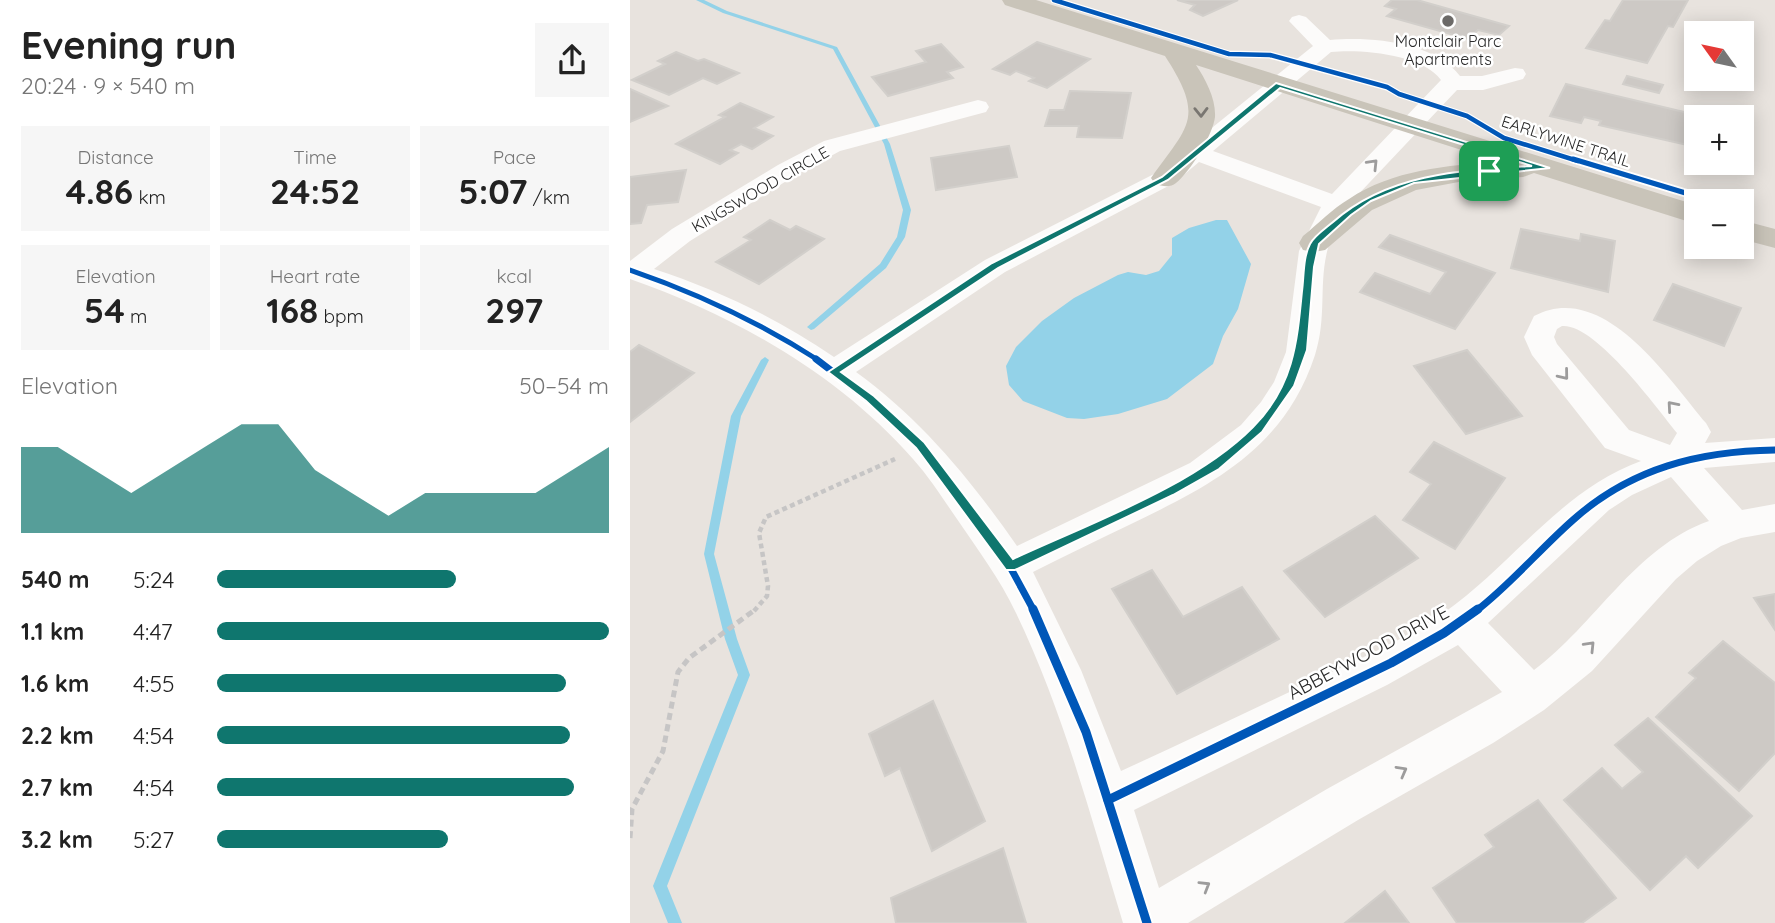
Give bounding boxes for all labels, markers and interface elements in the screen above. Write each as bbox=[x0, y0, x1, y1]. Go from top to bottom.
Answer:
marker: Montclair Parc Apartments bbox=[1440, 13, 1456, 29]
text: Evening run bbox=[21, 21, 236, 69]
north arrow bbox=[1684, 21, 1754, 91]
map controls bbox=[1684, 21, 1754, 259]
button: share bbox=[535, 23, 609, 97]
place label: Montclair Parc Apartments bbox=[1395, 31, 1501, 69]
text: 20:24 · 9 × 540 m bbox=[21, 71, 195, 100]
button: + bbox=[1684, 105, 1754, 175]
one-way arrow bbox=[1193, 107, 1208, 118]
street label: EARLYWINE TRAIL bbox=[1499, 111, 1633, 171]
street label: KINGSWOOD CIRCLE bbox=[688, 141, 832, 237]
pin bbox=[1459, 141, 1519, 201]
text: Distance bbox=[78, 145, 154, 169]
text: Time bbox=[293, 145, 337, 169]
text: Pace bbox=[493, 145, 536, 169]
icon: arrive bbox=[1470, 152, 1508, 190]
one-way arrow bbox=[1365, 159, 1378, 172]
text: 4.86 bbox=[65, 169, 133, 213]
text: 24:52 bbox=[270, 169, 360, 213]
text: 5:07 bbox=[459, 169, 528, 213]
text: km bbox=[133, 185, 166, 209]
text: /km bbox=[528, 185, 570, 209]
button: − bbox=[1684, 189, 1754, 259]
text: Elevation bbox=[76, 264, 156, 288]
text: Heart rate bbox=[270, 264, 360, 288]
text: kcal bbox=[497, 264, 532, 288]
text: 54 bbox=[84, 288, 125, 332]
text: 168 bbox=[266, 288, 318, 332]
text: 297 bbox=[485, 288, 543, 332]
text: m bbox=[125, 304, 147, 328]
text: bpm bbox=[318, 304, 364, 328]
one-way arrow bbox=[1556, 367, 1569, 379]
text: Elevation bbox=[21, 371, 118, 400]
text: 50–54 m bbox=[519, 371, 609, 400]
one-way arrow bbox=[1668, 401, 1680, 414]
text: 540 m bbox=[21, 565, 90, 594]
text: 5:24 bbox=[133, 565, 174, 594]
street label: ABBEYWOOD DRIVE bbox=[1283, 599, 1453, 705]
text: 1.1 km bbox=[21, 617, 84, 646]
text: 4:47 bbox=[133, 617, 173, 646]
one-way arrow bbox=[1582, 641, 1594, 654]
text: 1.6 km bbox=[21, 669, 89, 698]
text: 4:55 bbox=[133, 669, 175, 698]
text: 2.2 km bbox=[21, 721, 94, 750]
text: 4:54 bbox=[133, 721, 174, 750]
one-way arrow bbox=[1394, 766, 1407, 779]
text: 2.7 km bbox=[21, 773, 93, 802]
text: 4:54 bbox=[133, 773, 174, 802]
text: 3.2 km bbox=[21, 825, 93, 854]
text: 5:27 bbox=[133, 825, 174, 854]
one-way arrow bbox=[1198, 882, 1211, 895]

